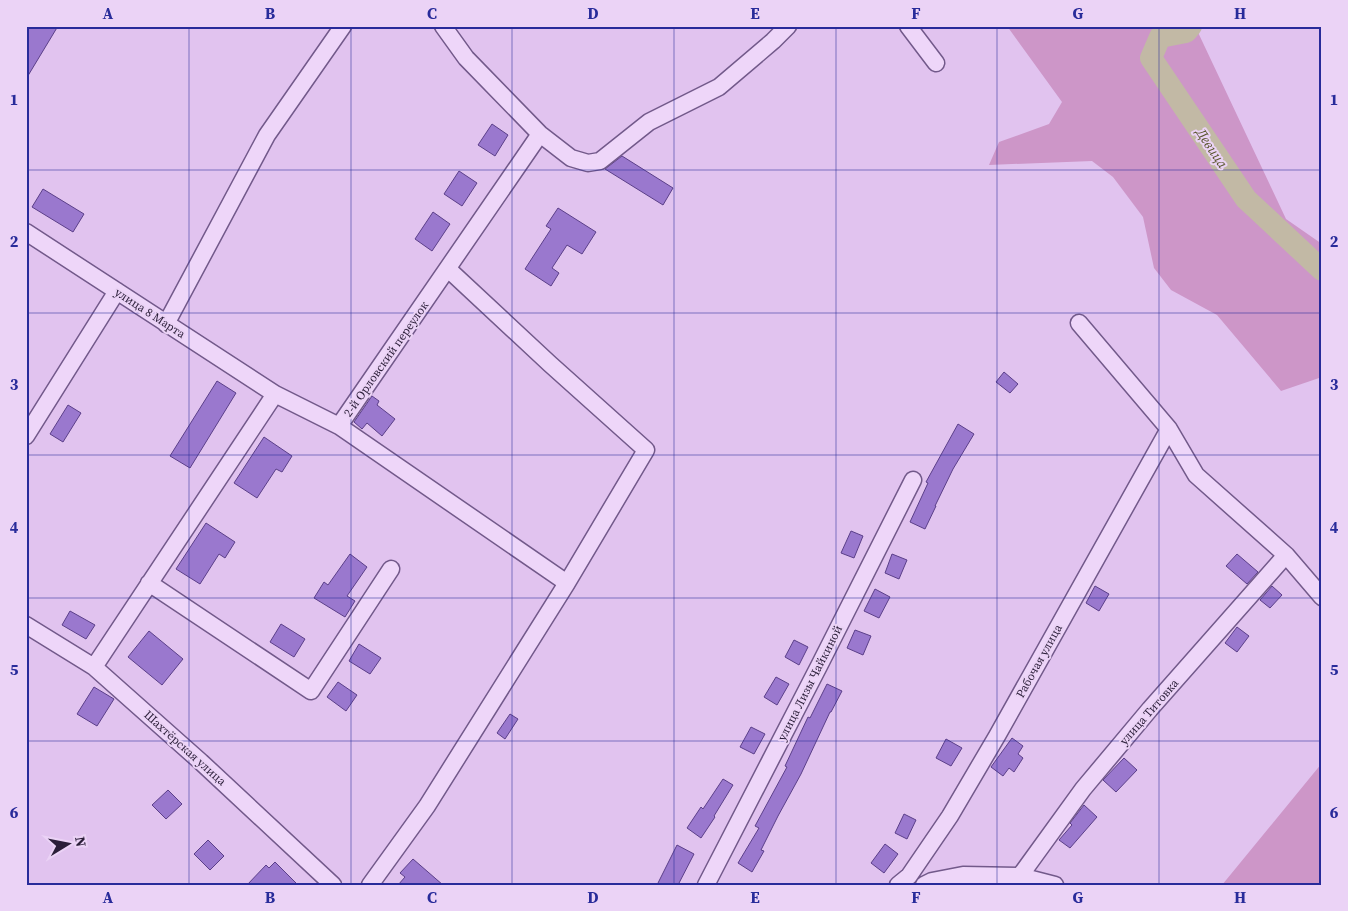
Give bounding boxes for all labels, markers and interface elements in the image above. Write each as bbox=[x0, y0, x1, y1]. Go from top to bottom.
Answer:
text: A bbox=[103, 2, 114, 24]
text: B bbox=[265, 2, 276, 24]
text: C bbox=[427, 2, 437, 24]
text: D bbox=[587, 2, 599, 24]
text: E bbox=[750, 2, 760, 24]
text: F bbox=[911, 2, 921, 24]
text: G bbox=[1073, 2, 1084, 24]
text: H bbox=[1234, 2, 1246, 24]
text: 1 bbox=[10, 88, 18, 110]
text: 1 bbox=[1330, 88, 1338, 110]
water label: Девица bbox=[1191, 123, 1233, 173]
text: 2 bbox=[10, 230, 19, 252]
text: 2 bbox=[1330, 230, 1339, 252]
street label: улица 8 Марта bbox=[112, 284, 189, 342]
street label: 2-й Орловский переулок bbox=[340, 298, 432, 420]
text: 3 bbox=[10, 373, 19, 395]
text: 3 bbox=[1330, 373, 1339, 395]
text: 4 bbox=[10, 516, 19, 538]
text: 4 bbox=[1330, 516, 1339, 538]
street label: Рабочая улица bbox=[1012, 621, 1066, 701]
street label: улица Лизы Чайкиной bbox=[774, 622, 846, 744]
text: 5 bbox=[10, 658, 19, 680]
text: 5 bbox=[1330, 658, 1339, 680]
street label: улица Титовка bbox=[1116, 675, 1183, 748]
street label: Шахтёрская улица bbox=[141, 707, 230, 790]
text: 6 bbox=[10, 801, 19, 823]
text: 6 bbox=[1330, 801, 1339, 823]
north arrow bbox=[42, 818, 92, 868]
text: N bbox=[70, 835, 92, 849]
text: A bbox=[103, 886, 114, 908]
text: B bbox=[265, 886, 276, 908]
text: C bbox=[427, 886, 437, 908]
text: D bbox=[587, 886, 599, 908]
text: E bbox=[750, 886, 760, 908]
text: F bbox=[911, 886, 921, 908]
text: G bbox=[1073, 886, 1084, 908]
text: H bbox=[1234, 886, 1246, 908]

